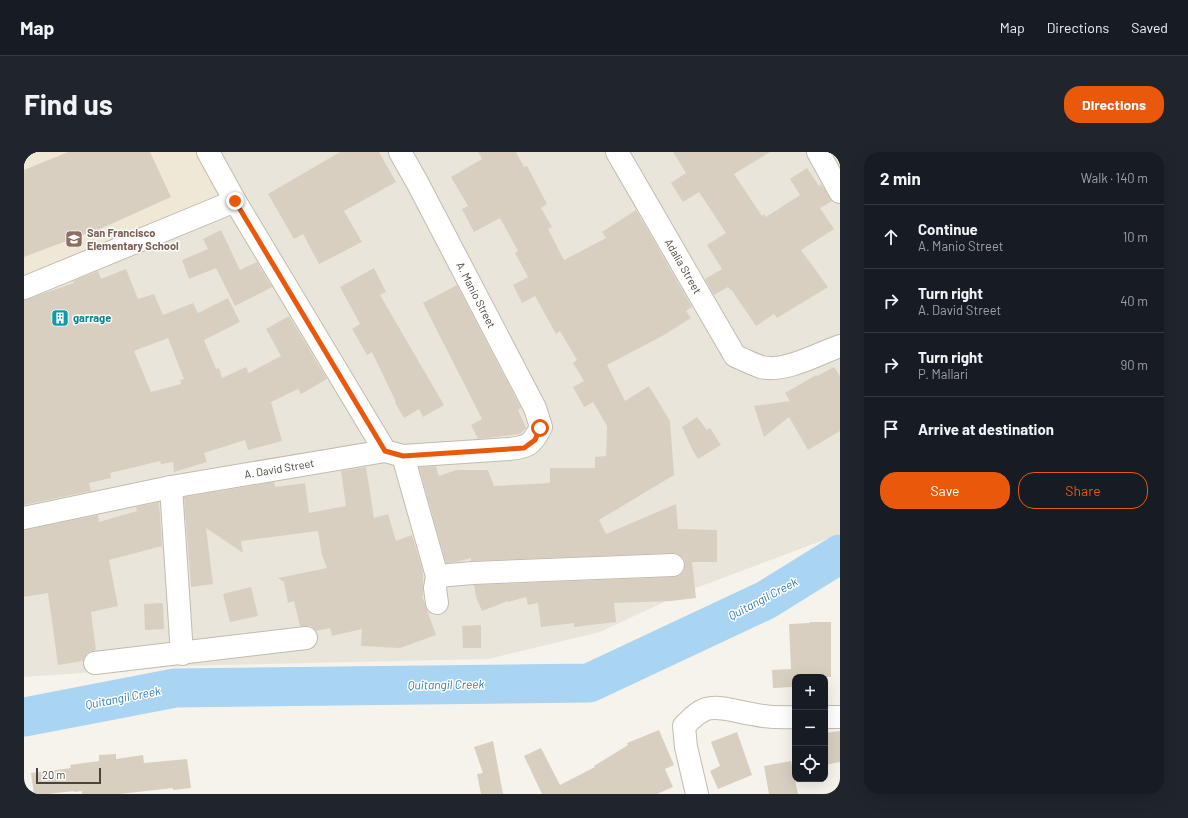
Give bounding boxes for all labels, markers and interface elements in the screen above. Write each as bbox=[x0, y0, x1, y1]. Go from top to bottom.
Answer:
text: Map bbox=[20, 16, 54, 39]
text: Map bbox=[1000, 19, 1025, 36]
text: Directions bbox=[1047, 19, 1109, 36]
text: Saved bbox=[1131, 19, 1168, 36]
button: Directions bbox=[1064, 86, 1164, 123]
text: Find us bbox=[24, 87, 113, 121]
text: 2 min bbox=[880, 168, 921, 188]
text: Walk · 140 m bbox=[1081, 170, 1148, 186]
route end bbox=[226, 192, 244, 210]
text: Continue bbox=[918, 220, 978, 238]
place label: San Francisco Elementary School bbox=[87, 226, 179, 252]
icon: ahead bbox=[880, 226, 902, 248]
school or university icon: San Francisco Elementary School bbox=[64, 229, 84, 249]
text: 10 m bbox=[1123, 229, 1148, 245]
street label: Adalia Street bbox=[663, 236, 705, 296]
text: A. Manio Street bbox=[918, 238, 1004, 254]
street label: A. Manio Street bbox=[454, 260, 499, 330]
text: Turn right bbox=[918, 284, 983, 302]
icon: right bbox=[880, 290, 902, 312]
text: 40 m bbox=[1120, 293, 1148, 309]
text: A. David Street bbox=[918, 302, 1001, 318]
building icon: garrage bbox=[50, 308, 70, 328]
place label: garrage bbox=[73, 311, 111, 324]
text: Turn right bbox=[918, 348, 983, 366]
icon: right bbox=[880, 354, 902, 376]
text: 90 m bbox=[1121, 357, 1148, 373]
text: P. Mallari bbox=[918, 366, 968, 382]
icon: arrive bbox=[880, 418, 902, 440]
route start bbox=[531, 419, 549, 437]
text: Arrive at destination bbox=[918, 420, 1054, 438]
street label: A. David Street bbox=[243, 456, 315, 481]
button: Save bbox=[880, 472, 1010, 509]
button: Share bbox=[1018, 472, 1148, 509]
water label: Quitangil Creek bbox=[726, 574, 800, 622]
map controls bbox=[792, 674, 828, 782]
button: + bbox=[792, 674, 828, 710]
water label: Quitangil Creek bbox=[408, 676, 484, 692]
water label: Quitangil Creek bbox=[84, 683, 162, 711]
button: − bbox=[792, 710, 828, 746]
button: locate bbox=[792, 746, 828, 782]
scale bar bbox=[36, 766, 101, 785]
text: 20 m bbox=[42, 768, 65, 781]

